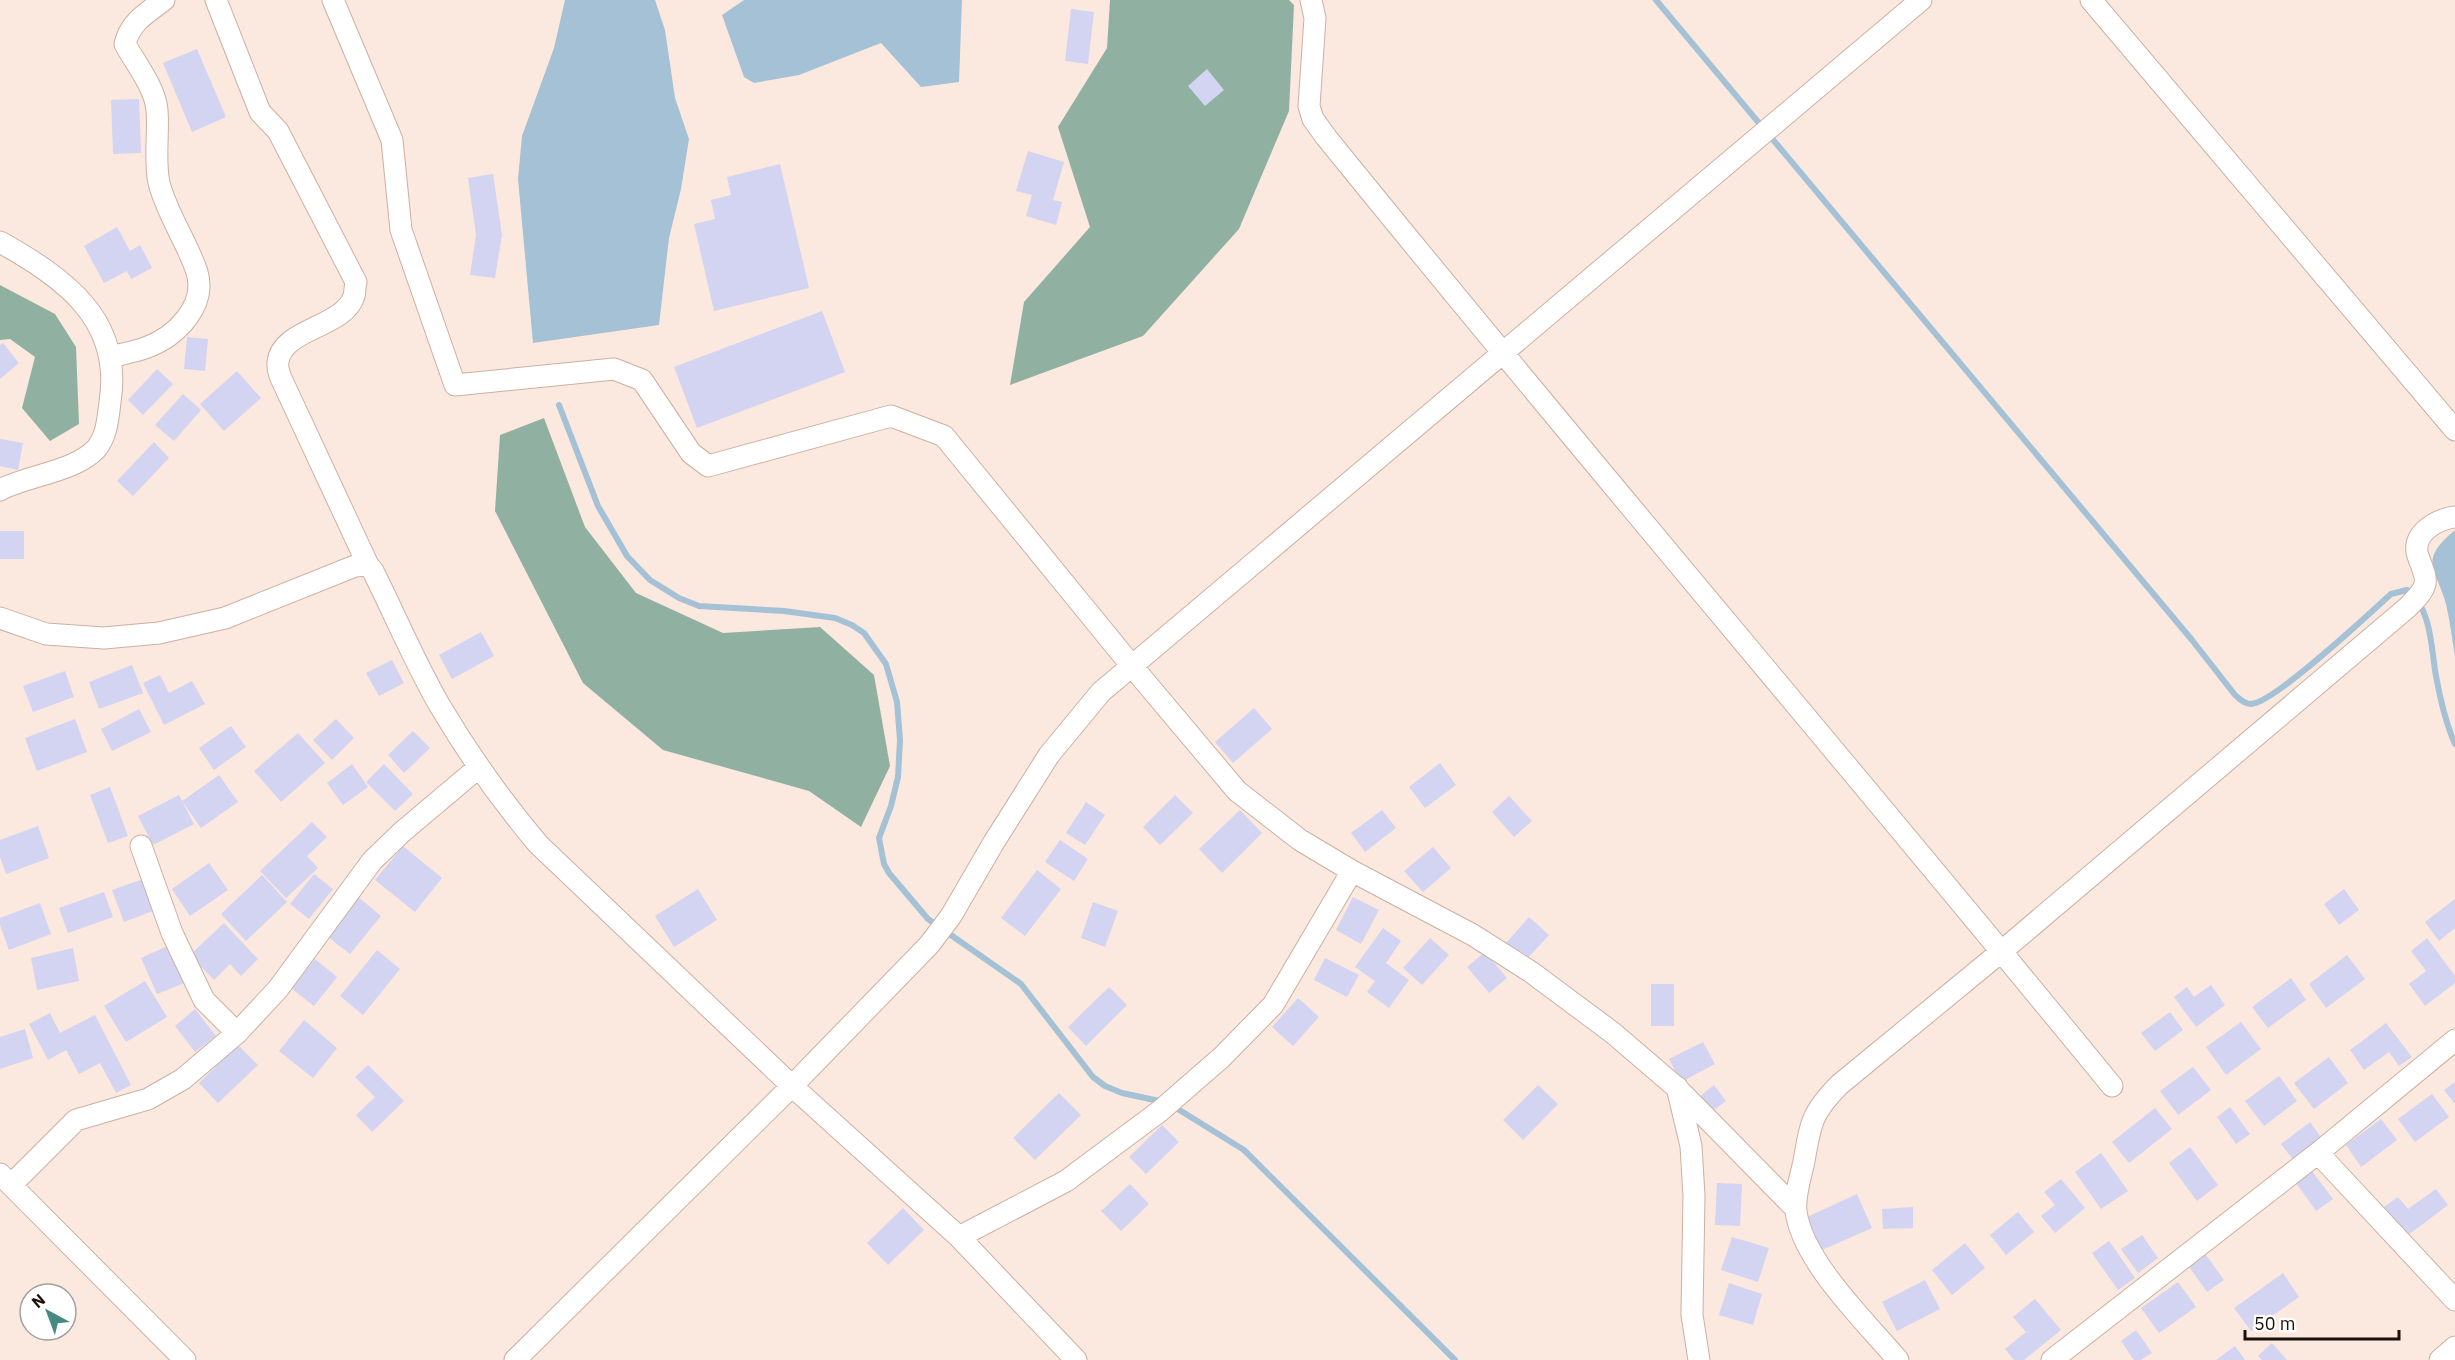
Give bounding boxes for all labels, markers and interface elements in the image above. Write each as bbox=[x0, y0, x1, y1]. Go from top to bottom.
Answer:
north arrow bbox=[18, 1282, 78, 1342]
text: N bbox=[27, 1289, 49, 1312]
scale bar bbox=[2245, 1303, 2400, 1341]
text: 50 m bbox=[2254, 1312, 2296, 1335]

